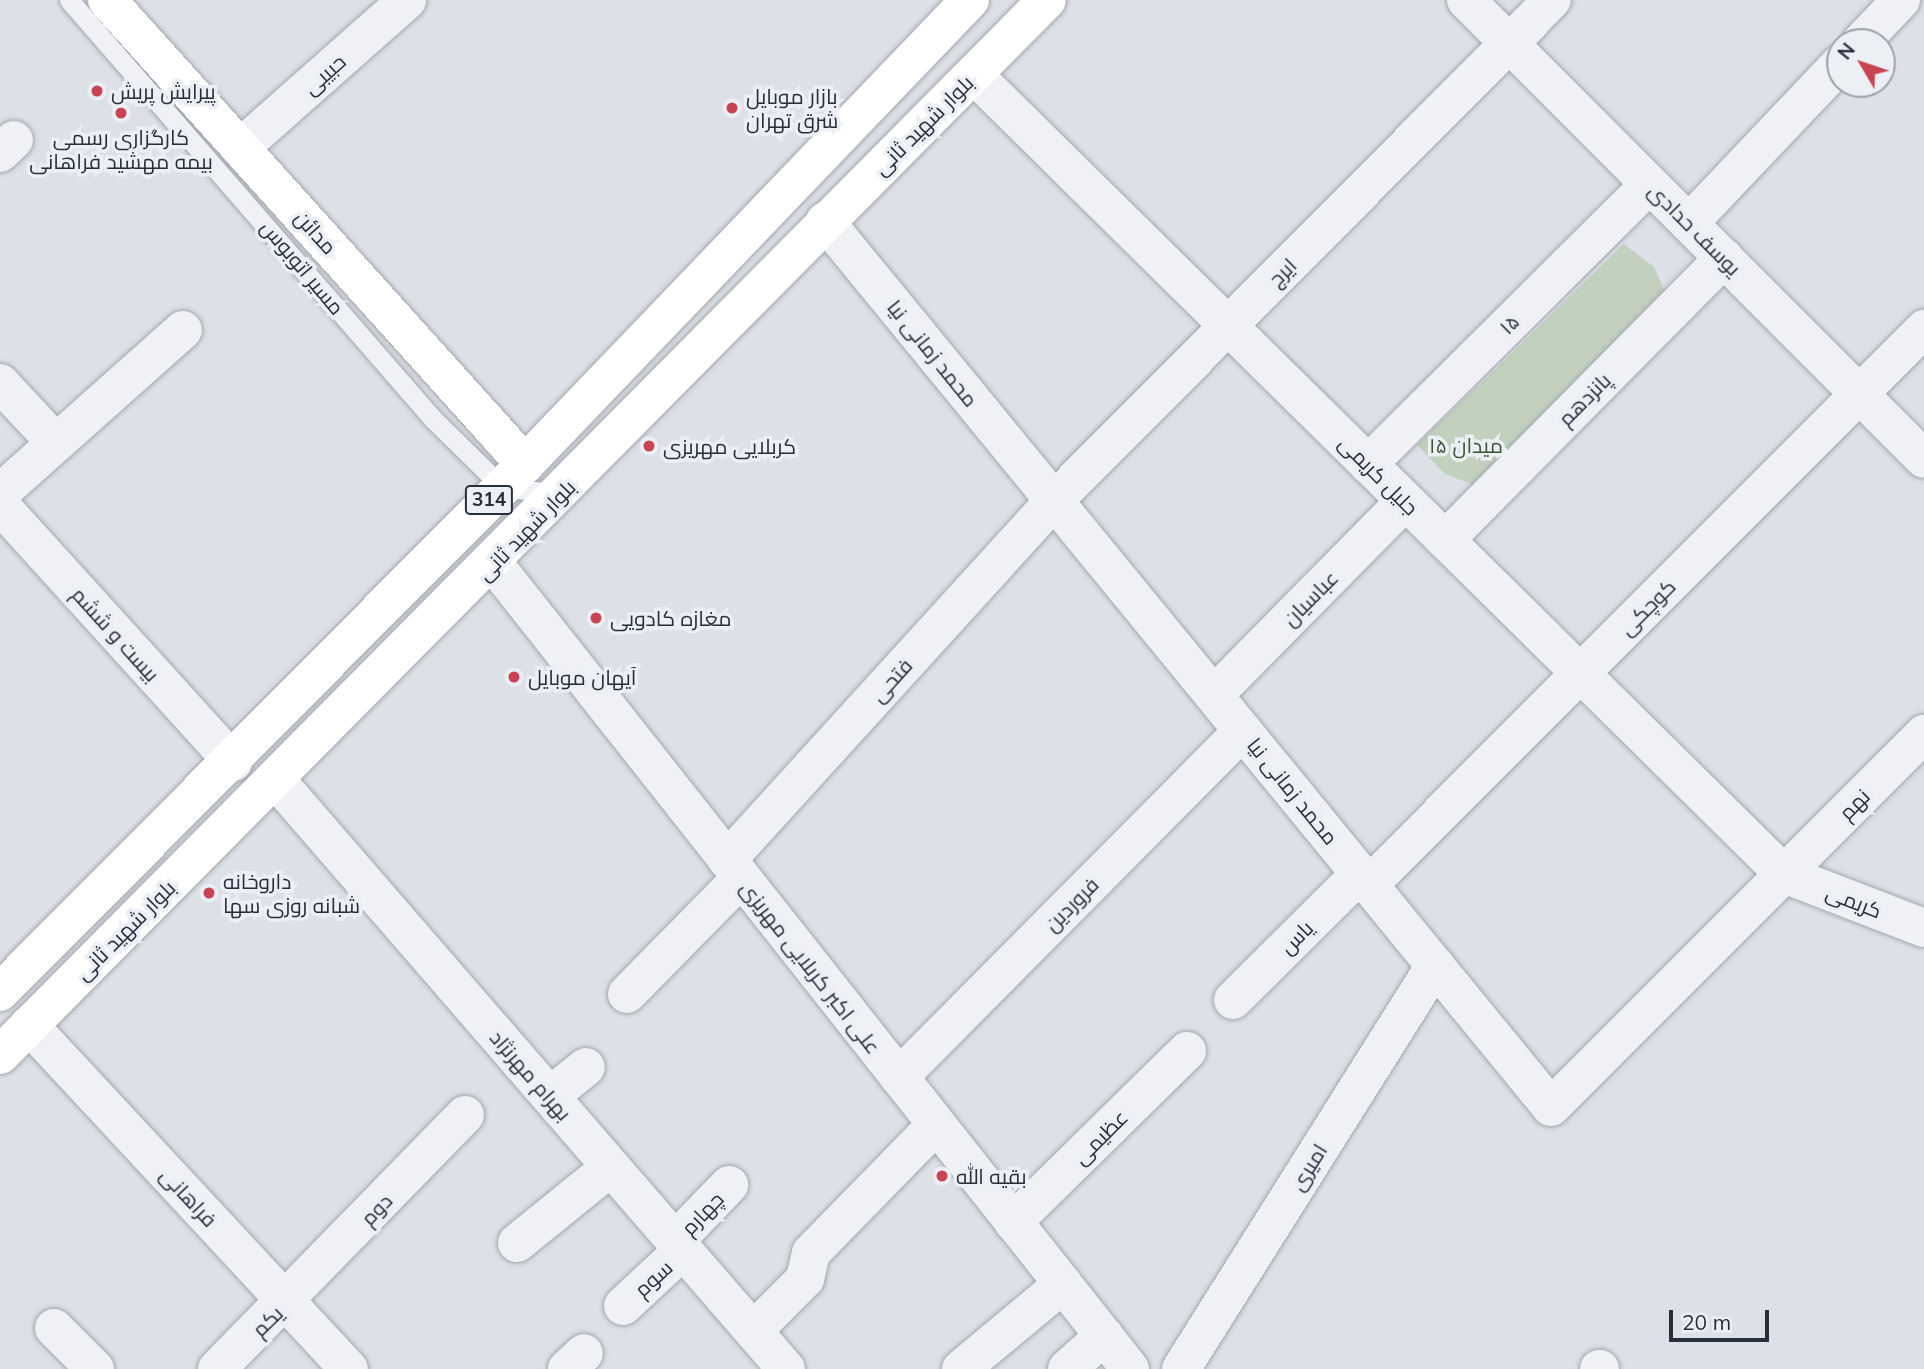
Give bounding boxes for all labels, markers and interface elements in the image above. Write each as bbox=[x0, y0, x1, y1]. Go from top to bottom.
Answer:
north arrow bbox=[1826, 28, 1896, 98]
text: N bbox=[1832, 38, 1860, 64]
street label: حبیبی bbox=[297, 48, 351, 100]
street label: بلوار شهید ثانی bbox=[868, 70, 978, 180]
place label: پیرایش پریش bbox=[111, 78, 216, 104]
marker: پیرایش پریش bbox=[89, 83, 105, 99]
place label: بازار موبایل شرق تهران bbox=[746, 83, 838, 133]
marker: بازار موبایل شرق تهران bbox=[724, 100, 740, 116]
marker: کارگزاری رسمی بیمه مهشید فراهانی bbox=[113, 105, 129, 121]
place label: کارگزاری رسمی بیمه مهشید فراهانی bbox=[29, 124, 213, 174]
street label: یوسف حدادی bbox=[1644, 178, 1746, 280]
street label: مدائن bbox=[290, 205, 342, 259]
street label: مسیر اتوبوس bbox=[256, 214, 350, 320]
street label: ایرج bbox=[1263, 253, 1301, 291]
street label: محمد زمانی نیا bbox=[882, 295, 984, 411]
street label: ۱۵ bbox=[1494, 309, 1524, 339]
street label: پانزدهم bbox=[1552, 367, 1616, 431]
street label: جلیل کریمی bbox=[1334, 430, 1424, 520]
park label: میدان ۱۵ bbox=[1429, 432, 1503, 458]
place label: کربلایی مهریزی bbox=[663, 433, 796, 459]
marker: کربلایی مهریزی bbox=[641, 438, 657, 454]
street label: بلوار شهید ثانی bbox=[471, 474, 581, 586]
road number: 314 bbox=[464, 485, 514, 516]
street label: عباسیان bbox=[1277, 565, 1343, 631]
street label: کوچکی bbox=[1614, 574, 1680, 640]
street label: بیست و ششم bbox=[67, 581, 165, 687]
place label: مغازه کادویی bbox=[610, 605, 731, 631]
marker: مغازه کادویی bbox=[588, 610, 604, 626]
street label: فتحی bbox=[865, 653, 917, 707]
place label: آیهان موبایل bbox=[528, 664, 636, 690]
marker: آیهان موبایل bbox=[506, 669, 522, 685]
street label: محمد زمانی نیا bbox=[1242, 733, 1344, 849]
street label: نهم bbox=[1833, 783, 1875, 825]
place label: داروخانه شبانه روزی سها bbox=[223, 868, 360, 918]
street label: فروردین bbox=[1039, 872, 1103, 936]
street label: بلوار شهید ثانی bbox=[70, 875, 180, 985]
street label: علی اکبر کربلایی مهریزی bbox=[736, 875, 886, 1059]
street label: کریمی bbox=[1823, 879, 1885, 923]
marker: داروخانه شبانه روزی سها bbox=[201, 885, 217, 901]
street label: یاس bbox=[1274, 915, 1318, 959]
street label: بهرام مهرنژاد bbox=[485, 1025, 577, 1125]
street label: عظیمی bbox=[1067, 1104, 1133, 1170]
street label: امیری bbox=[1284, 1139, 1332, 1195]
street label: فراهانی bbox=[155, 1162, 223, 1232]
place label: بقیه الله bbox=[956, 1163, 1027, 1189]
marker: بقیه الله bbox=[934, 1168, 950, 1184]
street label: چهارم bbox=[675, 1186, 729, 1240]
street label: دوم bbox=[355, 1188, 397, 1230]
street label: سوم bbox=[629, 1254, 677, 1302]
scale bar bbox=[1672, 1296, 1772, 1340]
street label: یکم bbox=[246, 1300, 288, 1342]
text: 20 m bbox=[1682, 1309, 1731, 1335]

